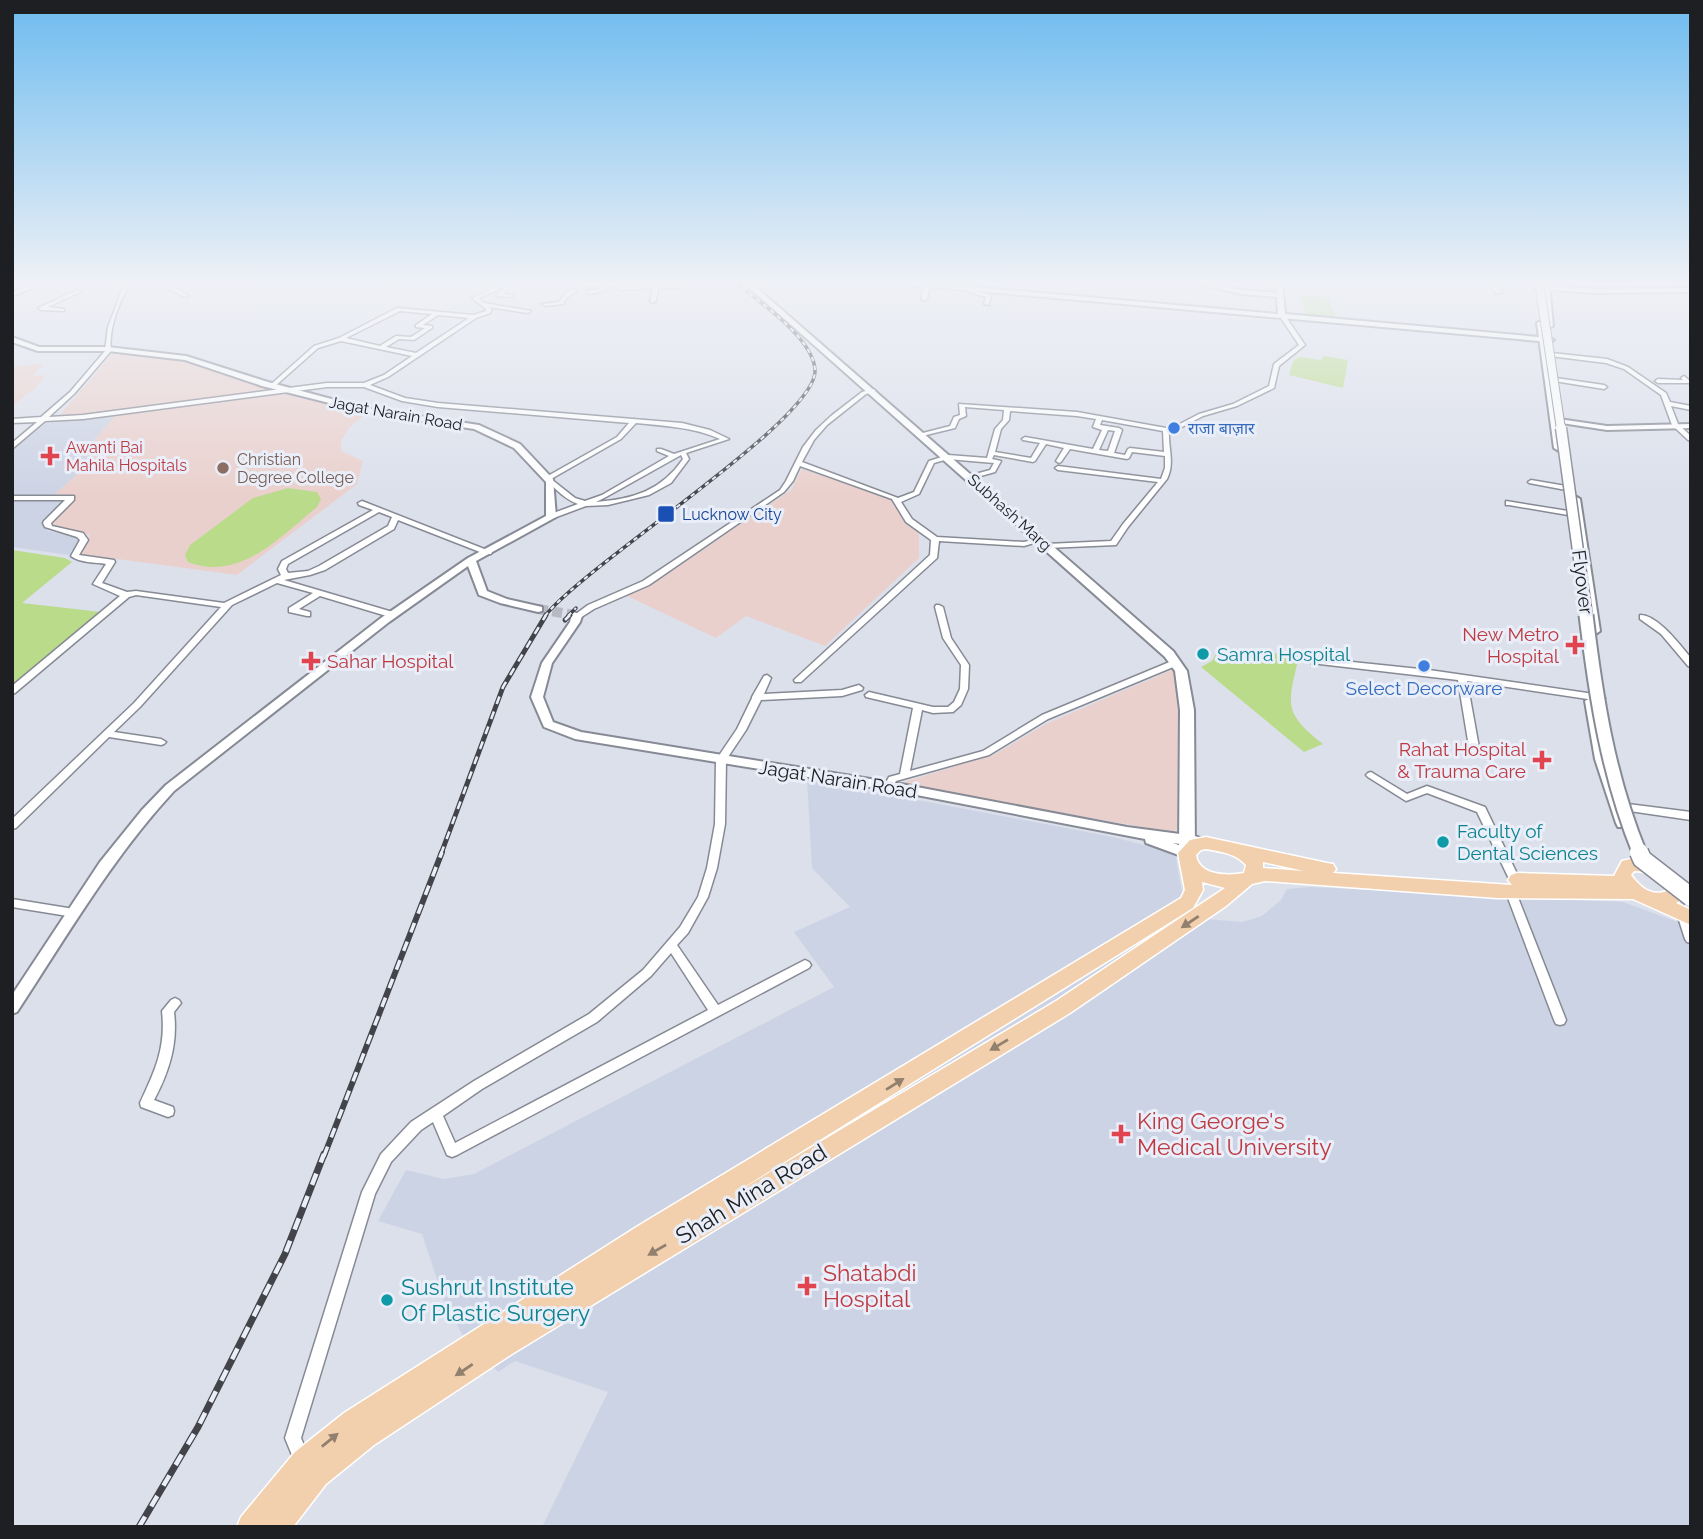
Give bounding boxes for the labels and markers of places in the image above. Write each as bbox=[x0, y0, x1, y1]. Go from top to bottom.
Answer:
place label: राजा बाज़ार bbox=[1188, 419, 1255, 438]
marker: राजा बाज़ार bbox=[1166, 420, 1182, 436]
place label: Awanti Bai Mahila Hospitals bbox=[66, 438, 187, 475]
marker: Awanti Bai Mahila Hospitals bbox=[40, 446, 60, 466]
place label: Christian Degree College bbox=[237, 450, 354, 487]
marker: Christian Degree College bbox=[215, 460, 231, 476]
marker: Lucknow City bbox=[656, 504, 676, 524]
place label: Lucknow City bbox=[682, 505, 782, 524]
place label: New Metro Hospital bbox=[1462, 623, 1560, 667]
marker: New Metro Hospital bbox=[1565, 635, 1585, 655]
place label: Samra Hospital bbox=[1217, 643, 1351, 665]
marker: Samra Hospital bbox=[1195, 646, 1211, 662]
place label: Sahar Hospital bbox=[327, 650, 454, 672]
marker: Sahar Hospital bbox=[301, 651, 321, 671]
marker: Select Decorware bbox=[1416, 658, 1432, 674]
place label: Select Decorware bbox=[1346, 677, 1502, 699]
place label: Rahat Hospital & Trauma Care bbox=[1397, 738, 1527, 782]
marker: Rahat Hospital & Trauma Care bbox=[1532, 750, 1552, 770]
place label: Faculty of Dental Sciences bbox=[1457, 820, 1598, 864]
marker: Faculty of Dental Sciences bbox=[1435, 834, 1451, 850]
place label: King George's Medical University bbox=[1137, 1107, 1332, 1160]
marker: King George's Medical University bbox=[1111, 1124, 1131, 1144]
place label: Shatabdi Hospital bbox=[823, 1259, 917, 1312]
place label: Sushrut Institute Of Plastic Surgery bbox=[401, 1273, 590, 1326]
marker: Shatabdi Hospital bbox=[797, 1276, 817, 1296]
marker: Sushrut Institute Of Plastic Surgery bbox=[379, 1292, 395, 1308]

